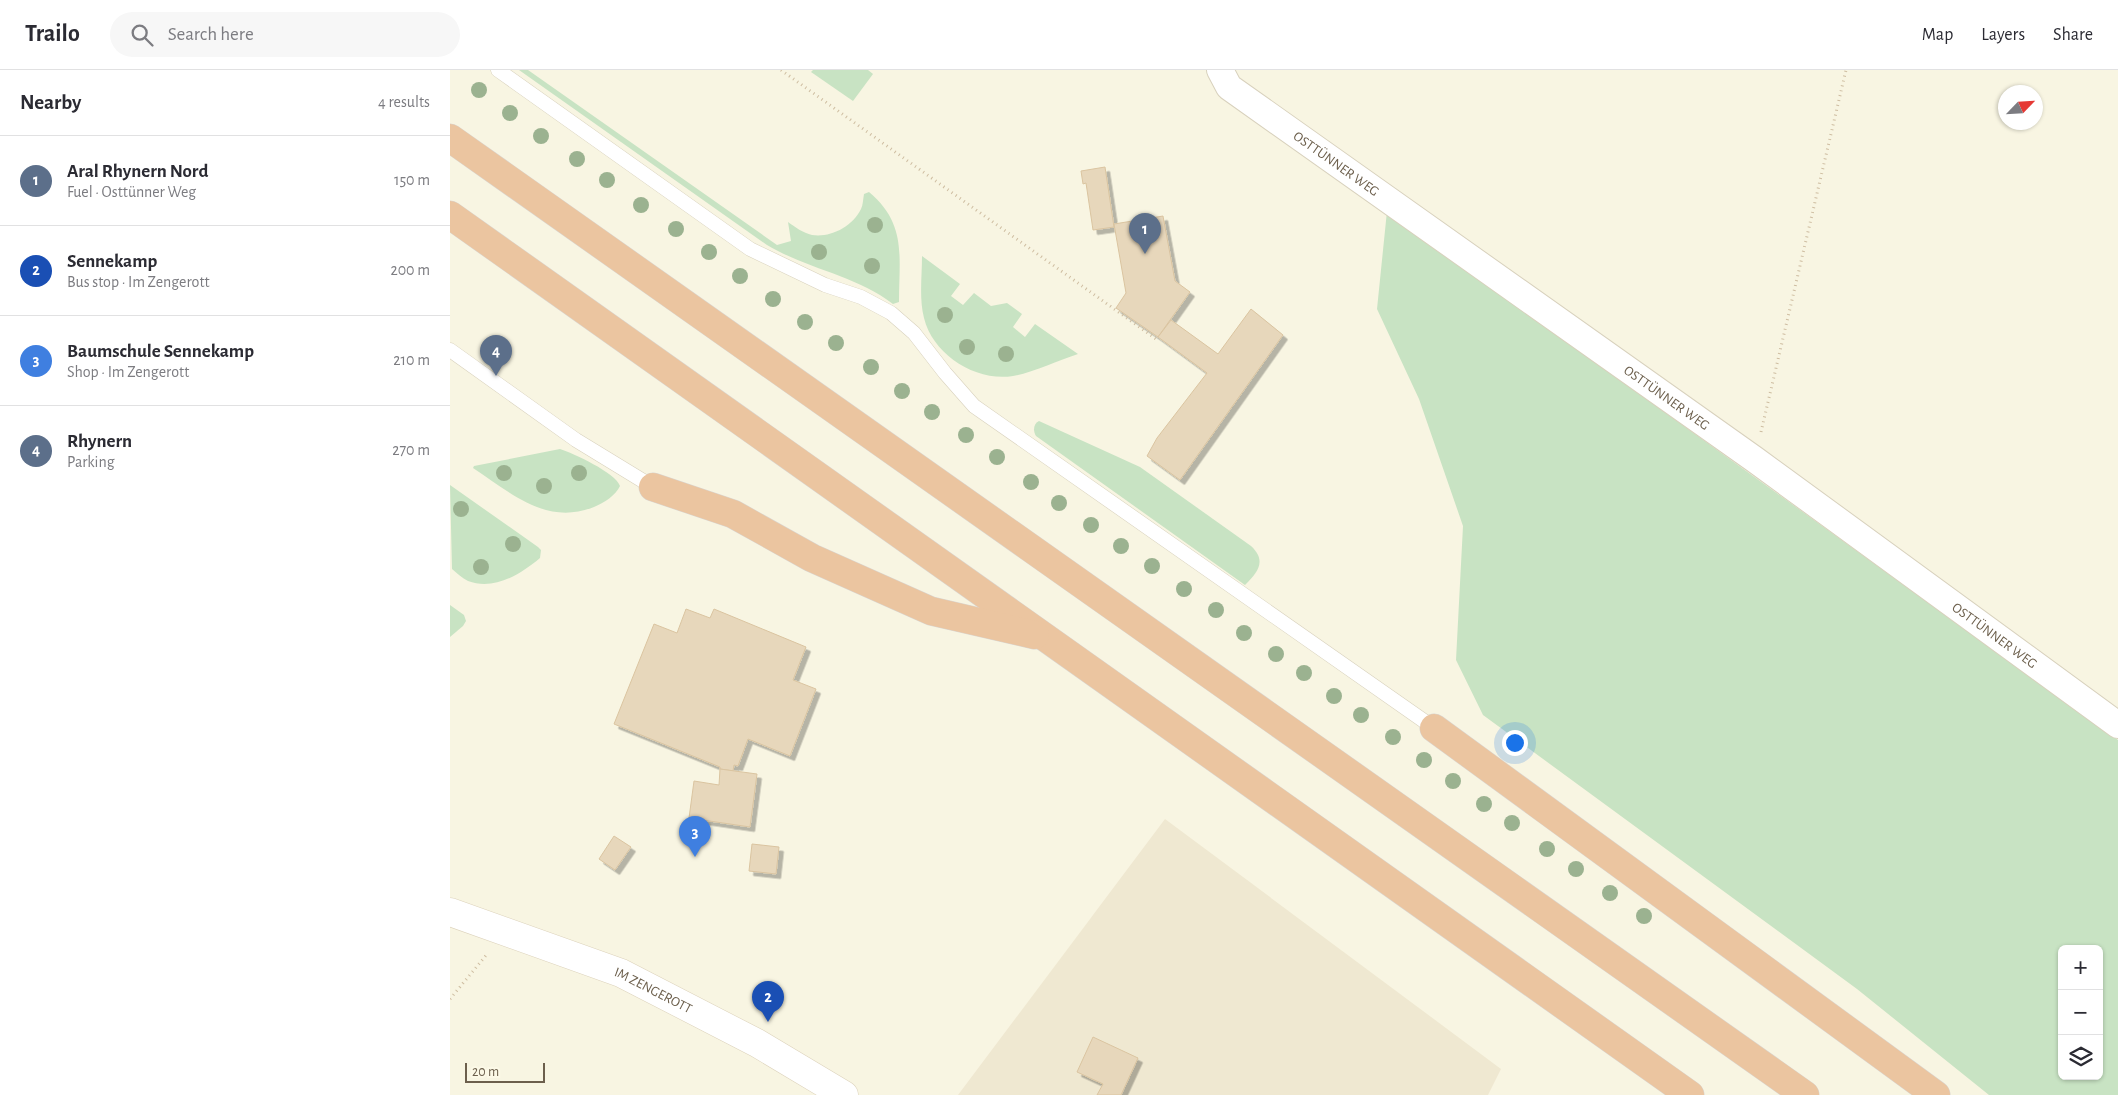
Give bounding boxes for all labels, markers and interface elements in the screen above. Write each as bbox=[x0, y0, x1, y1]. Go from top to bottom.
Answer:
search box bbox=[110, 12, 460, 57]
icon: search bbox=[128, 21, 156, 49]
text: Trailo bbox=[25, 22, 80, 46]
text: Search here bbox=[168, 25, 254, 44]
text: Map bbox=[1922, 26, 1953, 44]
text: Layers bbox=[1981, 26, 2025, 44]
text: Share bbox=[2053, 26, 2093, 44]
north arrow bbox=[1998, 85, 2043, 130]
text: Nearby bbox=[20, 92, 81, 113]
text: 4 results bbox=[378, 94, 430, 110]
street label: OSTTÜNNER WEG bbox=[1291, 129, 1381, 199]
text: Aral Rhynern Nord bbox=[67, 162, 208, 181]
text: 1 bbox=[33, 172, 39, 188]
text: 150 m bbox=[394, 172, 430, 188]
text: Fuel · Osttünner Weg bbox=[67, 184, 196, 200]
pin: 1 bbox=[1129, 213, 1161, 254]
text: Sennekamp bbox=[67, 252, 157, 271]
text: 2 bbox=[32, 262, 40, 278]
text: 200 m bbox=[390, 262, 430, 278]
text: Bus stop · Im Zengerott bbox=[67, 274, 210, 290]
pin: 4 bbox=[480, 335, 512, 376]
text: Baumschule Sennekamp bbox=[67, 342, 254, 361]
text: 3 bbox=[33, 352, 39, 368]
text: 210 m bbox=[393, 352, 430, 368]
street label: OSTTÜNNER WEG bbox=[1621, 363, 1712, 433]
text: Shop · Im Zengerott bbox=[67, 364, 189, 380]
text: Rhynern bbox=[67, 432, 132, 451]
text: 4 bbox=[32, 442, 40, 458]
text: 270 m bbox=[392, 442, 430, 458]
text: Parking bbox=[67, 454, 115, 470]
street label: OSTTÜNNER WEG bbox=[1949, 600, 2039, 671]
your location bbox=[1502, 730, 1528, 756]
pin: 3 bbox=[679, 816, 711, 857]
map controls bbox=[2058, 945, 2103, 1080]
button: + bbox=[2058, 945, 2103, 990]
street label: IM ZENGEROTT bbox=[612, 965, 694, 1016]
pin: 2 bbox=[752, 981, 784, 1022]
button: − bbox=[2058, 990, 2103, 1035]
button: layers bbox=[2058, 1035, 2103, 1080]
scale bar bbox=[465, 1060, 545, 1083]
text: 20 m bbox=[472, 1065, 499, 1079]

